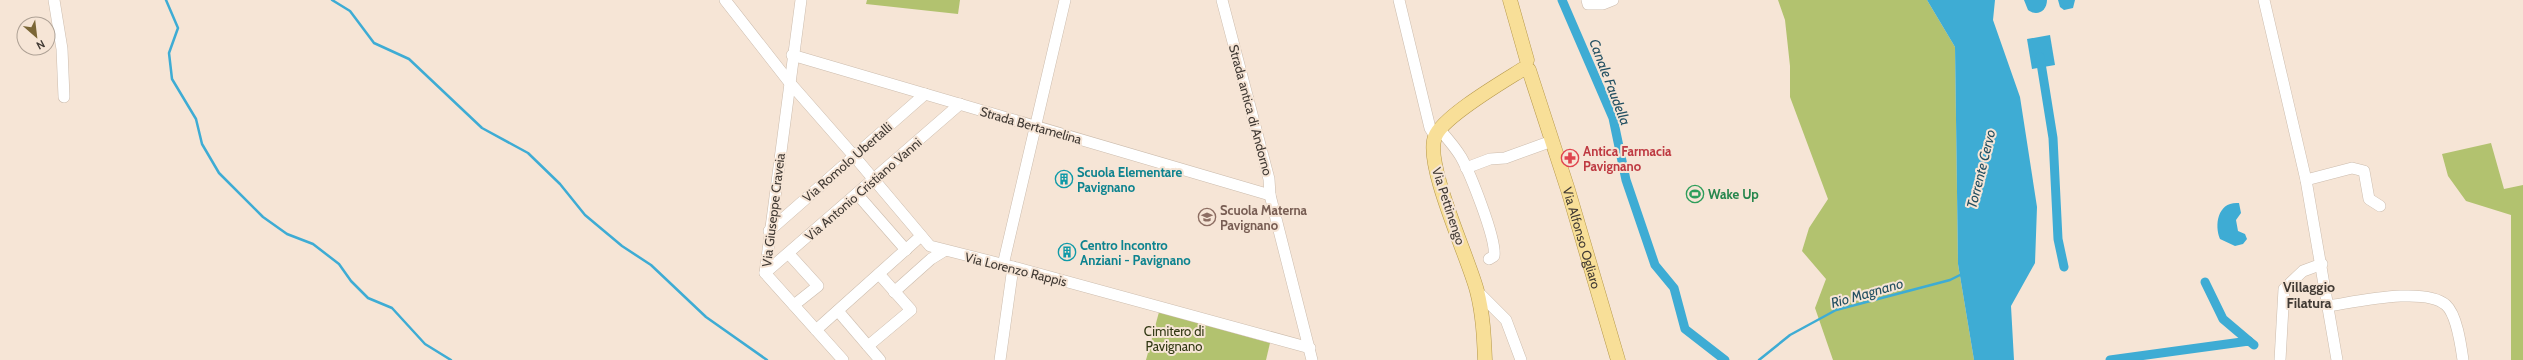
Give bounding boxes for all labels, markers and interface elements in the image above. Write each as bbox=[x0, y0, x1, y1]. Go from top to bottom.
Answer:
north arrow bbox=[16, 16, 56, 56]
water label: Canale Faudella bbox=[1585, 36, 1635, 128]
text: N bbox=[34, 37, 47, 53]
street label: Strada antica di Andorno bbox=[1226, 43, 1276, 177]
street label: Strada Bertamelina bbox=[978, 103, 1084, 147]
street label: Via Romolo Ubertalli bbox=[799, 119, 895, 205]
water label: Torrente Cervo bbox=[1963, 128, 1999, 210]
street label: Via Antonio Cristiano Vanni bbox=[802, 134, 924, 244]
place label: Antica Farmacia Pavignano bbox=[1583, 143, 1672, 174]
pharmacy icon: Antica Farmacia Pavignano bbox=[1560, 148, 1580, 168]
street label: Via Giuseppe Craveia bbox=[758, 151, 788, 268]
place label: Scuola Elementare Pavignano bbox=[1077, 164, 1183, 195]
street label: Via Pettinengo bbox=[1429, 165, 1469, 247]
building icon: Scuola Elementare Pavignano bbox=[1054, 169, 1074, 189]
sports icon: Wake Up bbox=[1685, 184, 1705, 204]
street label: Via Alfonso Ogliaro bbox=[1560, 185, 1605, 291]
place label: Wake Up bbox=[1708, 186, 1759, 202]
place label: Scuola Materna Pavignano bbox=[1220, 202, 1308, 233]
school or university icon: Scuola Materna Pavignano bbox=[1197, 207, 1217, 227]
place label: Centro Incontro Anziani - Pavignano bbox=[1080, 237, 1191, 268]
building icon: Centro Incontro Anziani - Pavignano bbox=[1057, 242, 1077, 262]
street label: Via Lorenzo Rappis bbox=[963, 249, 1069, 290]
water label: Rio Magnano bbox=[1829, 274, 1905, 312]
district label: Villaggio Filatura bbox=[2283, 278, 2335, 312]
park label: Cimitero di Pavignano bbox=[1144, 323, 1204, 354]

